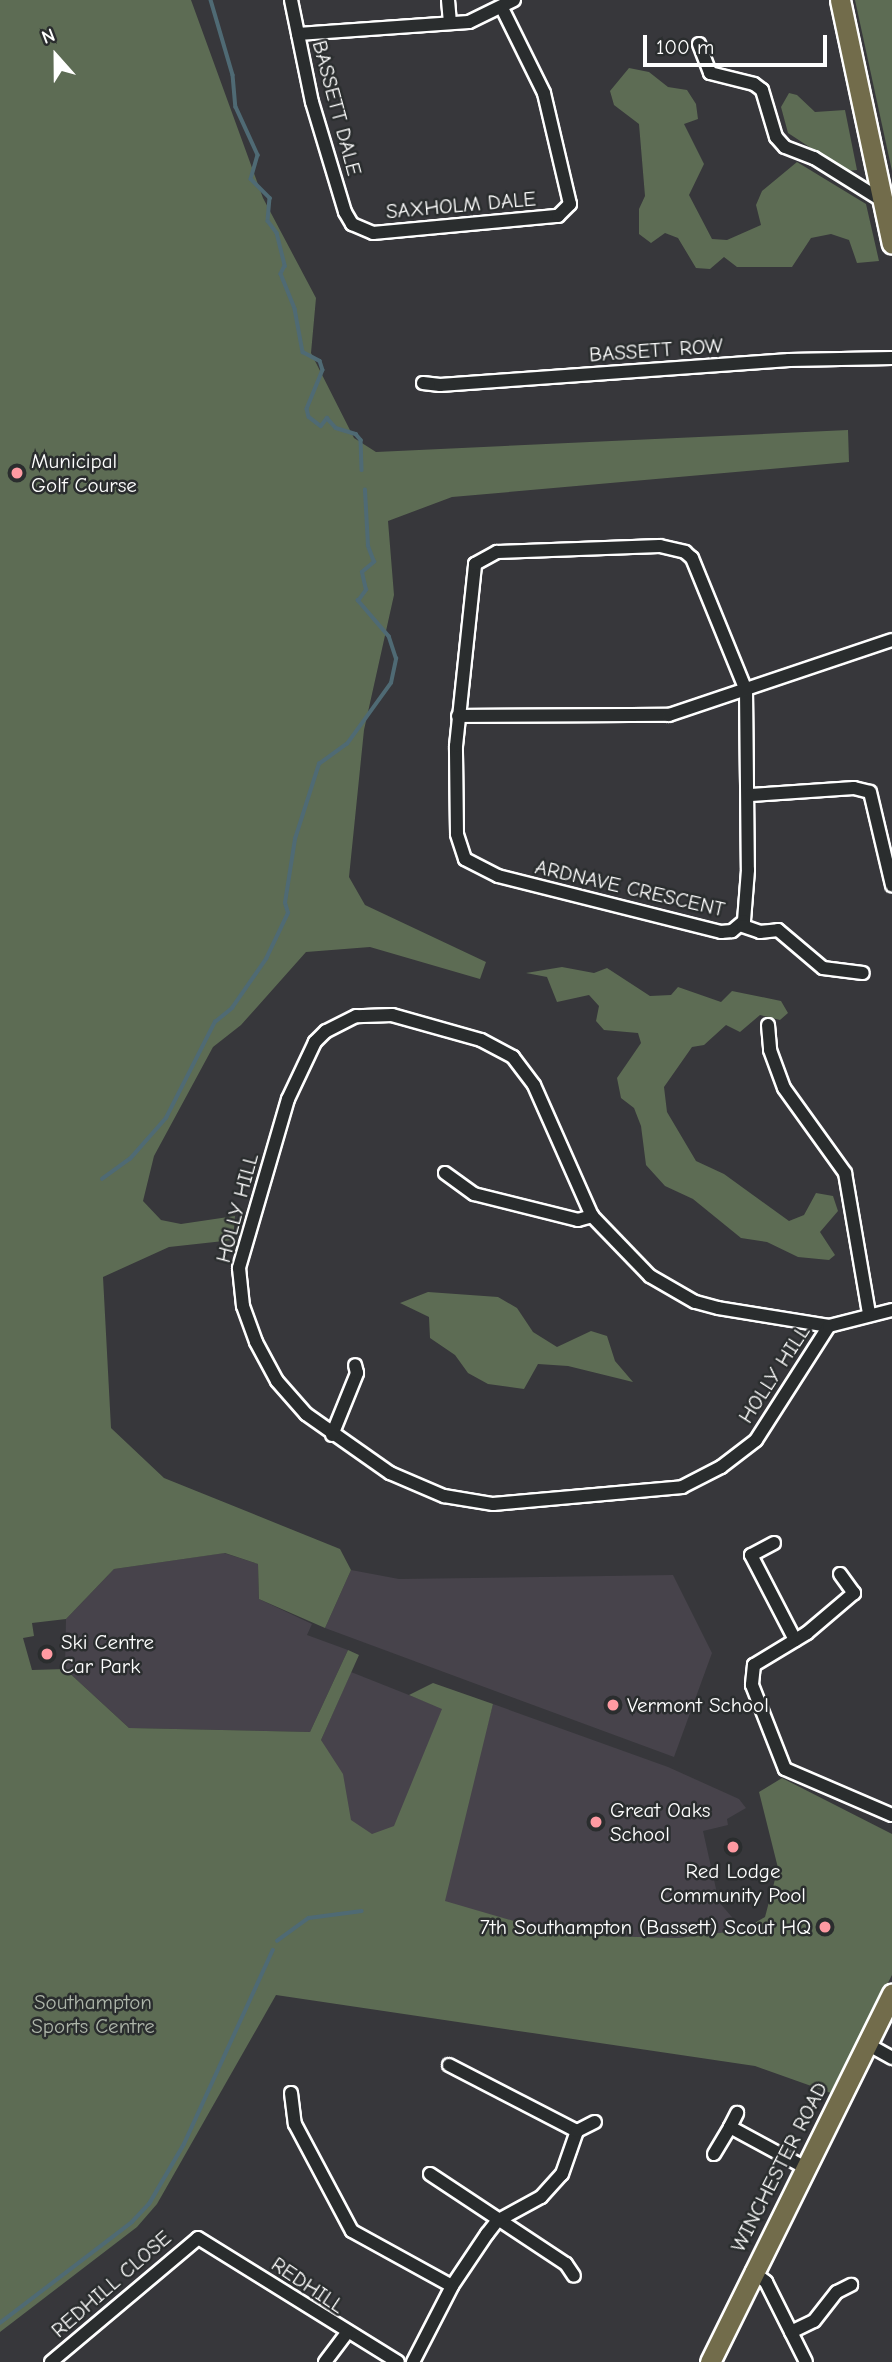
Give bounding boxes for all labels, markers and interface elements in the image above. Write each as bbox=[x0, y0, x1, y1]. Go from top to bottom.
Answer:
north arrow bbox=[21, 21, 91, 91]
scale bar bbox=[647, 21, 831, 65]
text: N bbox=[39, 24, 58, 49]
text: 100 m bbox=[656, 35, 714, 59]
street label: BASSETT DALE bbox=[307, 38, 367, 178]
street label: SAXHOLM DALE bbox=[385, 186, 537, 224]
street label: BASSETT ROW bbox=[588, 333, 724, 367]
place label: Municipal Golf Course bbox=[31, 448, 137, 498]
marker: Municipal Golf Course bbox=[9, 465, 25, 481]
street label: ARDNAVE CRESCENT bbox=[533, 854, 727, 922]
street label: HOLLY HILL bbox=[210, 1151, 264, 1265]
street label: HOLLY HILL bbox=[733, 1320, 815, 1428]
place label: Ski Centre Car Park bbox=[61, 1629, 154, 1679]
marker: Ski Centre Car Park bbox=[39, 1646, 55, 1662]
place label: Vermont School bbox=[627, 1692, 769, 1718]
marker: Vermont School bbox=[605, 1697, 621, 1713]
place label: Great Oaks School bbox=[610, 1797, 711, 1847]
marker: Great Oaks School bbox=[588, 1814, 604, 1830]
marker: Red Lodge Community Pool bbox=[725, 1839, 741, 1855]
place label: Red Lodge Community Pool bbox=[660, 1858, 806, 1908]
place label: 7th Southampton (Bassett) Scout HQ bbox=[480, 1914, 811, 1940]
marker: 7th Southampton (Bassett) Scout HQ bbox=[817, 1919, 833, 1935]
park label: Southampton Sports Centre bbox=[31, 1989, 155, 2039]
street label: WINCHESTER ROAD bbox=[725, 2078, 833, 2256]
street label: REDHILL CLOSE bbox=[46, 2225, 176, 2343]
street label: REDHILL bbox=[267, 2251, 349, 2319]

